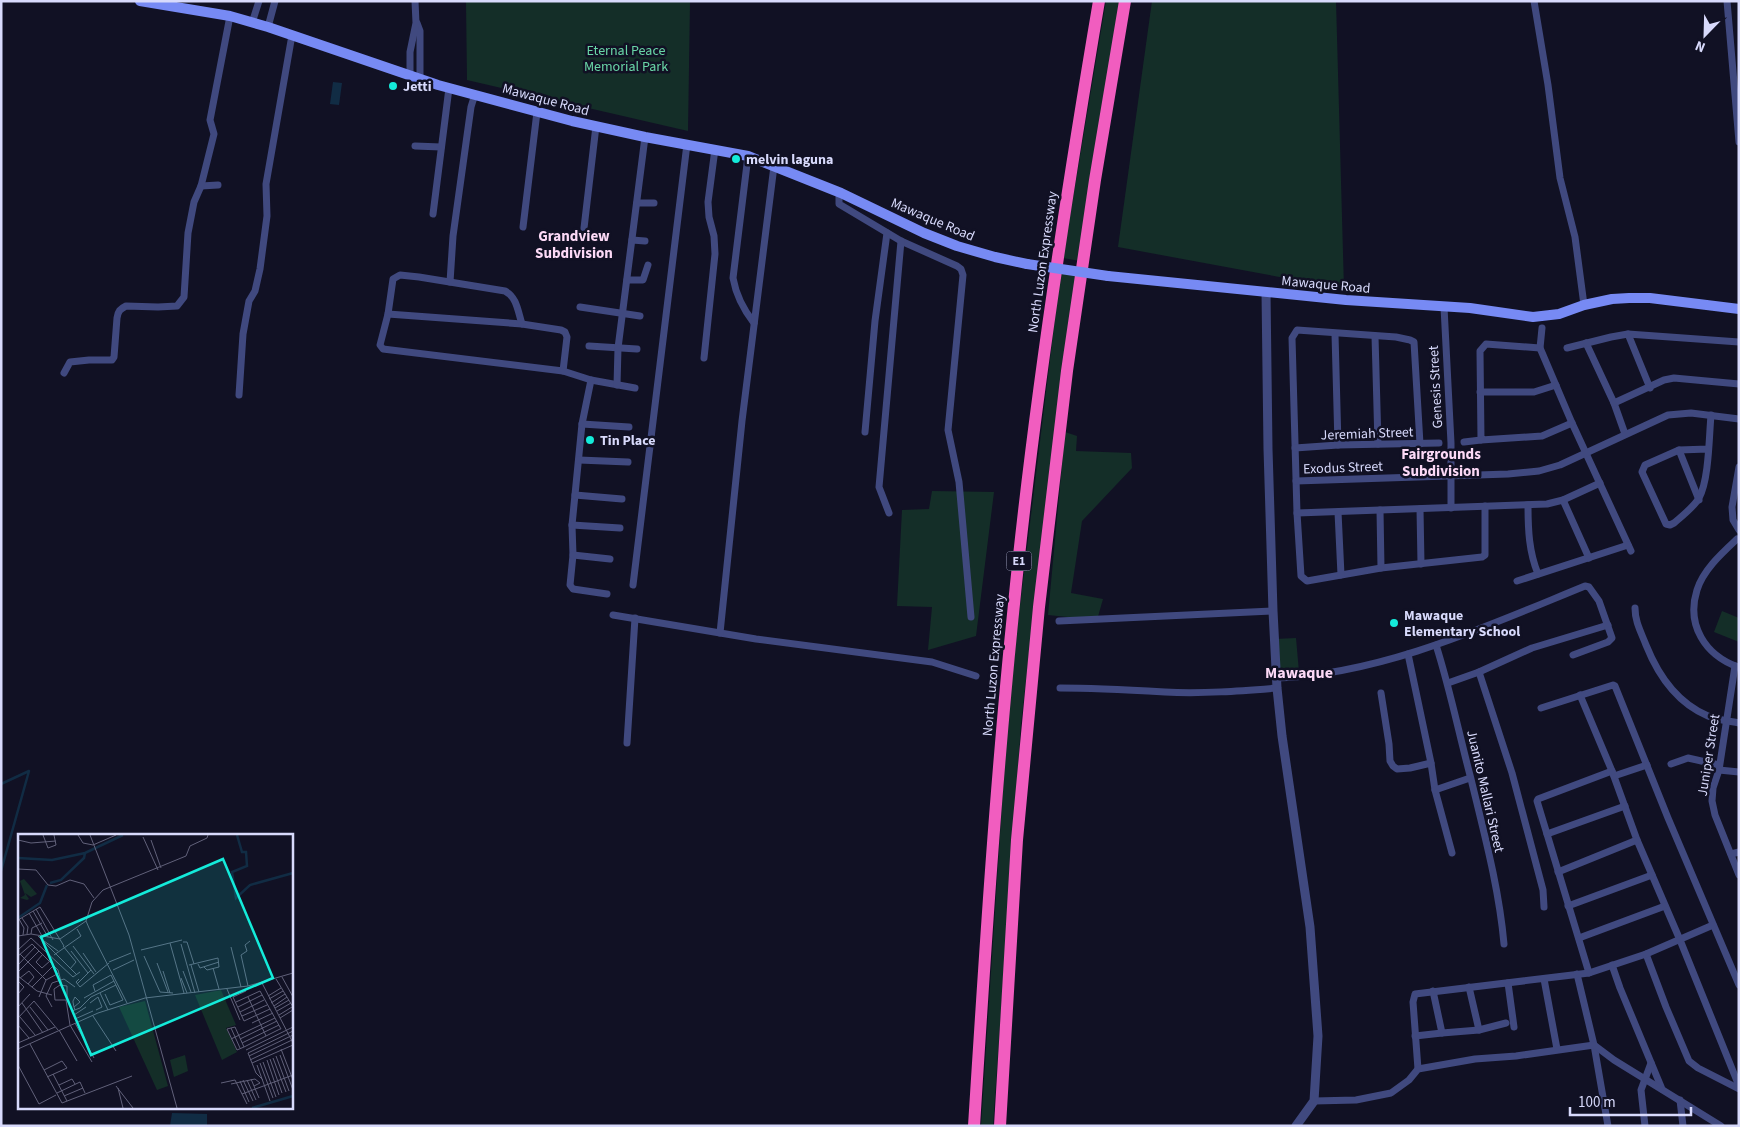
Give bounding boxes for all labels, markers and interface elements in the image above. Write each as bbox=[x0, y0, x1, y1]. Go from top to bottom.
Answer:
north arrow bbox=[1680, 10, 1730, 60]
text: N bbox=[1692, 35, 1709, 57]
park label: Eternal Peace Memorial Park bbox=[584, 41, 668, 77]
place label: Jetti bbox=[403, 77, 432, 97]
street label: Mawaque Road bbox=[500, 79, 592, 121]
marker: Jetti bbox=[387, 80, 399, 92]
place label: melvin laguna bbox=[746, 150, 833, 170]
marker: melvin laguna bbox=[730, 153, 742, 165]
street label: North Luzon Expressway bbox=[1023, 190, 1063, 334]
street label: Mawaque Road bbox=[888, 193, 978, 247]
district label: Grandview Subdivision bbox=[535, 226, 613, 264]
street label: Mawaque Road bbox=[1281, 271, 1371, 299]
street label: Genesis Street bbox=[1424, 345, 1448, 429]
street label: Jeremiah Street bbox=[1320, 422, 1414, 446]
place label: Tin Place bbox=[600, 431, 656, 451]
marker: Tin Place bbox=[584, 434, 596, 446]
district label: Fairgrounds Subdivision bbox=[1401, 444, 1481, 482]
street label: Exodus Street bbox=[1303, 457, 1383, 479]
road number: E1 bbox=[1006, 552, 1032, 570]
street label: North Luzon Expressway bbox=[978, 593, 1010, 737]
place label: Mawaque Elementary School bbox=[1404, 606, 1520, 642]
marker: Mawaque Elementary School bbox=[1388, 617, 1400, 629]
district label: Mawaque bbox=[1265, 662, 1333, 684]
street label: Juniper Street bbox=[1693, 712, 1725, 798]
street label: Juanito Mallari Street bbox=[1461, 728, 1509, 855]
inset map bbox=[18, 834, 292, 1110]
scale bar bbox=[1570, 1084, 1691, 1116]
text: 100 m bbox=[1578, 1092, 1616, 1113]

